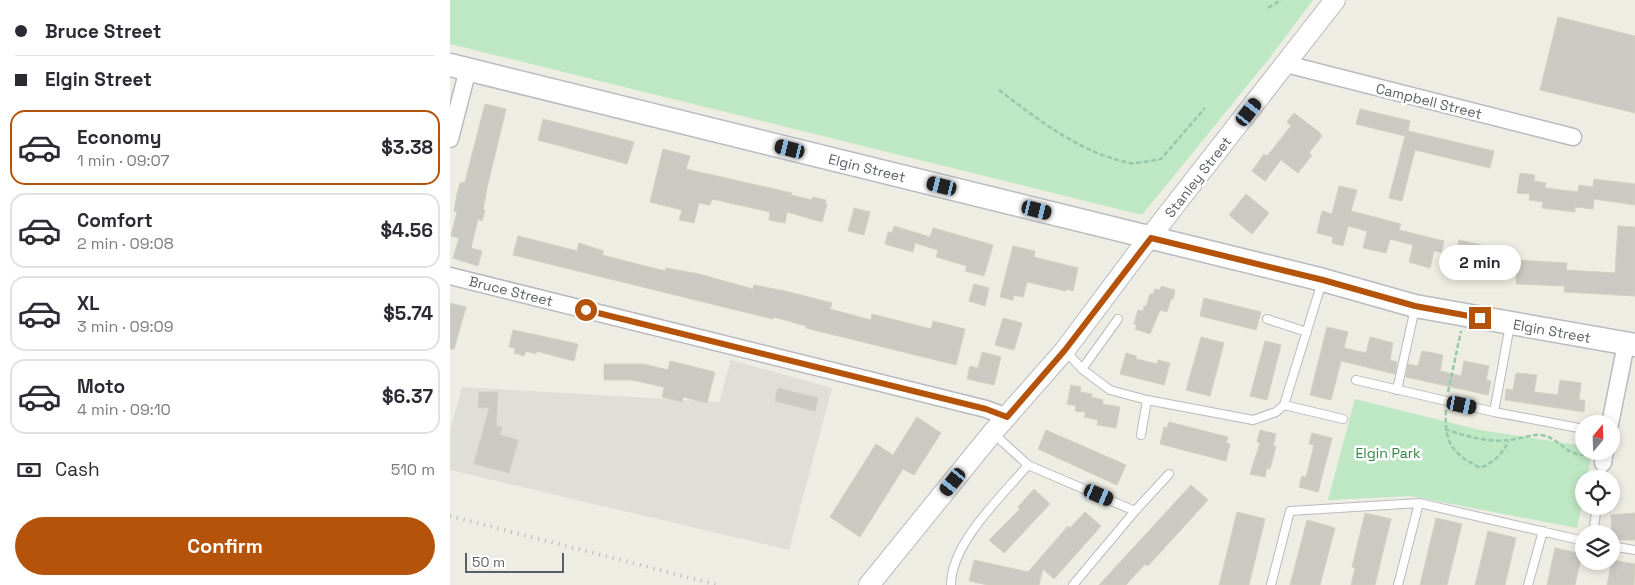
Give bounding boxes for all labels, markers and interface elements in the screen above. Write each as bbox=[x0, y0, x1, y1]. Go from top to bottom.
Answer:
text: Bruce Street bbox=[45, 19, 161, 44]
text: Elgin Street bbox=[45, 67, 152, 92]
street label: Campbell Street bbox=[1374, 79, 1484, 123]
car bbox=[1233, 96, 1264, 128]
icon: car bbox=[17, 125, 62, 170]
text: Economy bbox=[77, 125, 161, 150]
street label: Stanley Street bbox=[1161, 133, 1235, 221]
text: $3.38 bbox=[381, 135, 433, 160]
car bbox=[773, 138, 806, 160]
text: 1 min · 09:07 bbox=[77, 150, 170, 171]
street label: Elgin Street bbox=[827, 150, 907, 186]
car bbox=[925, 175, 958, 197]
car bbox=[1020, 199, 1053, 221]
icon: car bbox=[17, 208, 62, 253]
text: Comfort bbox=[77, 208, 153, 233]
text: $4.56 bbox=[381, 218, 433, 243]
text: 2 min · 09:08 bbox=[77, 233, 174, 254]
callout: 2 min bbox=[1439, 246, 1521, 280]
text: 2 min bbox=[1459, 252, 1501, 273]
street label: Bruce Street bbox=[467, 272, 555, 310]
icon: car bbox=[17, 291, 62, 336]
text: XL bbox=[77, 291, 100, 316]
route start bbox=[575, 299, 597, 321]
text: $5.74 bbox=[383, 301, 433, 326]
route end bbox=[1469, 307, 1491, 329]
street label: Elgin Street bbox=[1512, 315, 1592, 347]
text: 3 min · 09:09 bbox=[77, 316, 174, 337]
icon: car bbox=[17, 374, 62, 419]
text: Moto bbox=[77, 374, 125, 399]
text: $6.37 bbox=[382, 384, 433, 409]
car bbox=[1445, 395, 1478, 415]
text: 4 min · 09:10 bbox=[77, 399, 171, 420]
north arrow bbox=[1575, 415, 1620, 460]
map controls bbox=[1575, 415, 1620, 570]
park label: Elgin Park bbox=[1355, 444, 1421, 462]
icon: cash bbox=[15, 456, 43, 484]
text: Cash bbox=[55, 457, 100, 482]
text: 510 m bbox=[391, 459, 435, 480]
car bbox=[937, 466, 968, 498]
button: locate bbox=[1575, 470, 1620, 515]
car bbox=[1082, 482, 1115, 508]
button: Confirm bbox=[15, 517, 435, 575]
button: layers bbox=[1575, 525, 1620, 570]
scale bar bbox=[465, 550, 564, 573]
text: 50 m bbox=[472, 553, 505, 571]

